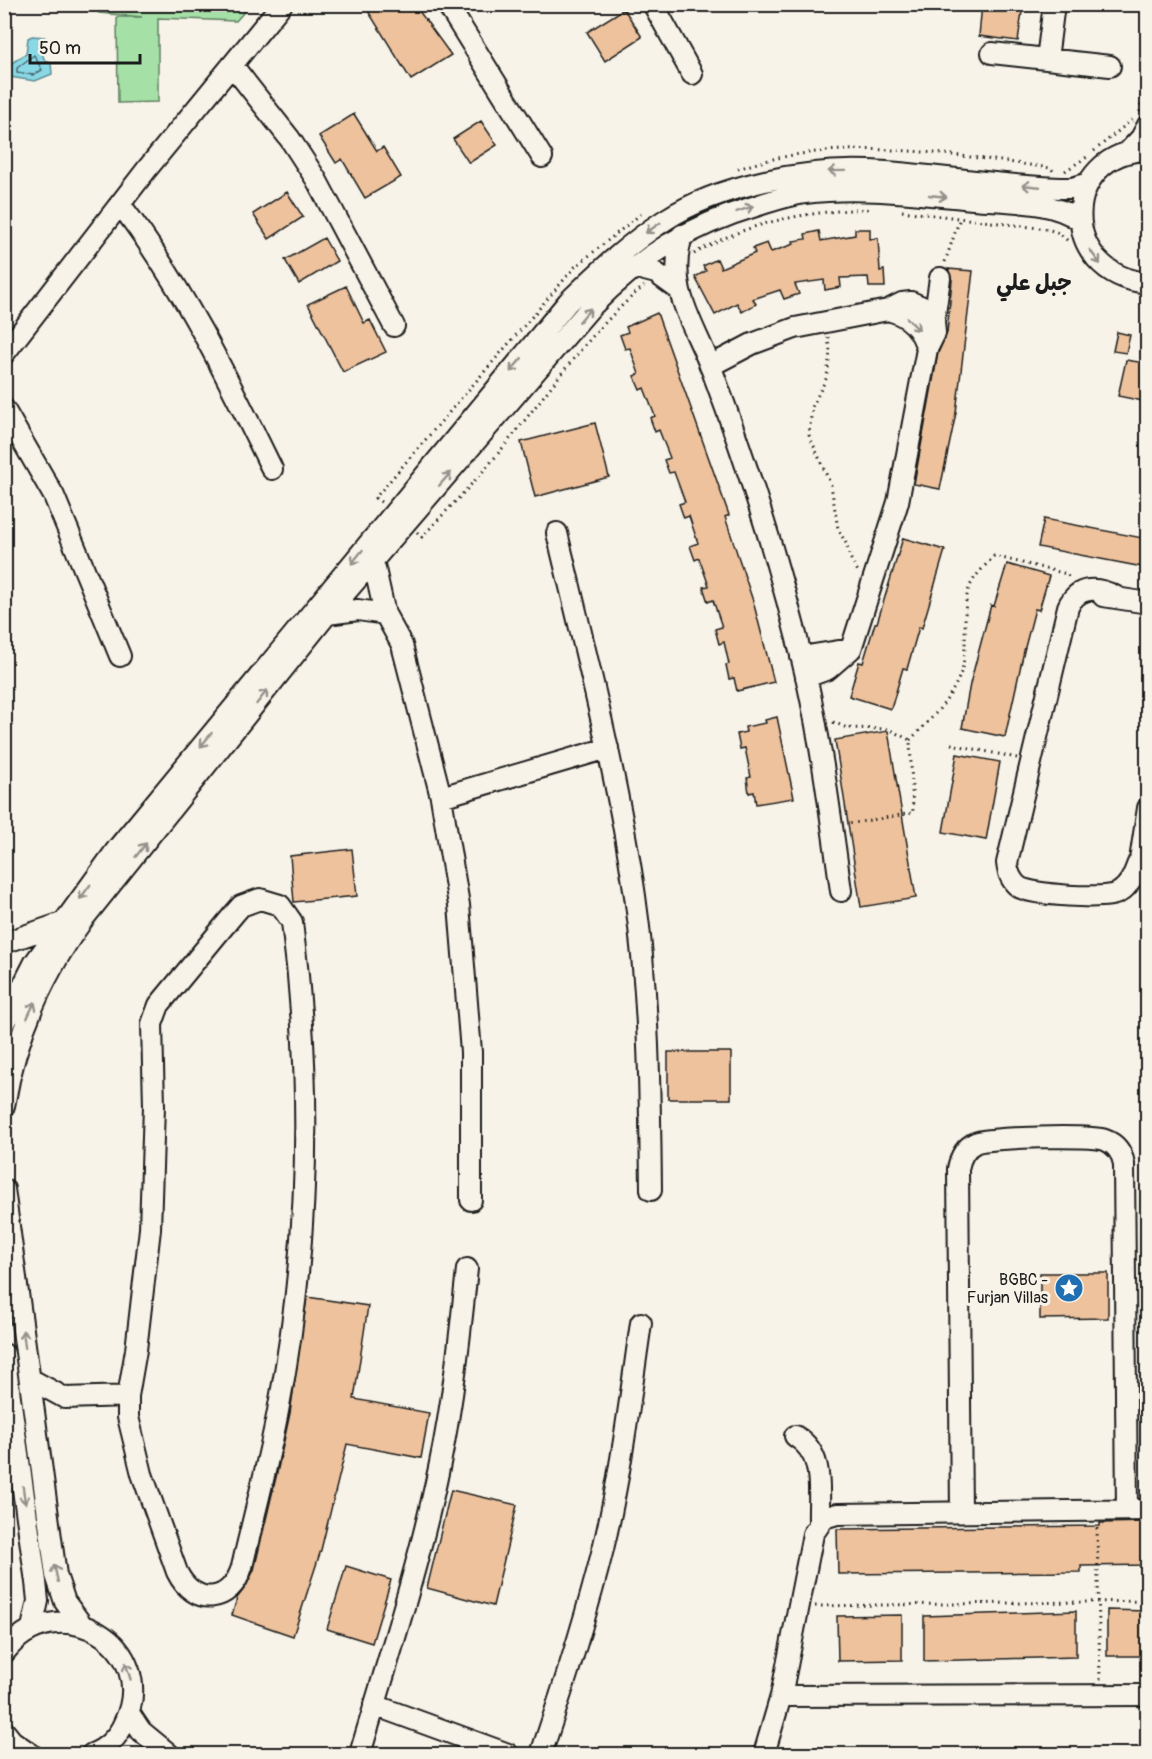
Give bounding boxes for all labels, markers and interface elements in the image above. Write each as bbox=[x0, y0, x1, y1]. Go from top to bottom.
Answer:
scale bar bbox=[30, 27, 140, 65]
text: 50 m bbox=[39, 37, 81, 60]
one-way arrow bbox=[827, 165, 847, 177]
one-way arrow bbox=[1022, 180, 1042, 191]
one-way arrow bbox=[927, 191, 947, 202]
one-way arrow bbox=[736, 203, 754, 214]
one-way arrow bbox=[645, 222, 662, 234]
one-way arrow bbox=[1088, 248, 1101, 264]
district label: جبل علي bbox=[996, 269, 1072, 302]
one-way arrow bbox=[578, 308, 592, 323]
one-way arrow bbox=[906, 317, 920, 332]
one-way arrow bbox=[509, 357, 522, 373]
one-way arrow bbox=[438, 472, 452, 487]
one-way arrow bbox=[350, 549, 364, 564]
one-way arrow bbox=[255, 689, 268, 705]
one-way arrow bbox=[200, 732, 213, 748]
one-way arrow bbox=[134, 842, 147, 858]
one-way arrow bbox=[79, 884, 91, 900]
one-way arrow bbox=[27, 1001, 38, 1019]
place label: BGBC - Furjan Villas bbox=[967, 1270, 1048, 1308]
place icon: BGBC - Furjan Villas bbox=[1053, 1272, 1085, 1304]
one-way arrow bbox=[19, 1329, 30, 1349]
one-way arrow bbox=[19, 1484, 30, 1504]
one-way arrow bbox=[50, 1564, 61, 1583]
one-way arrow bbox=[122, 1662, 133, 1681]

